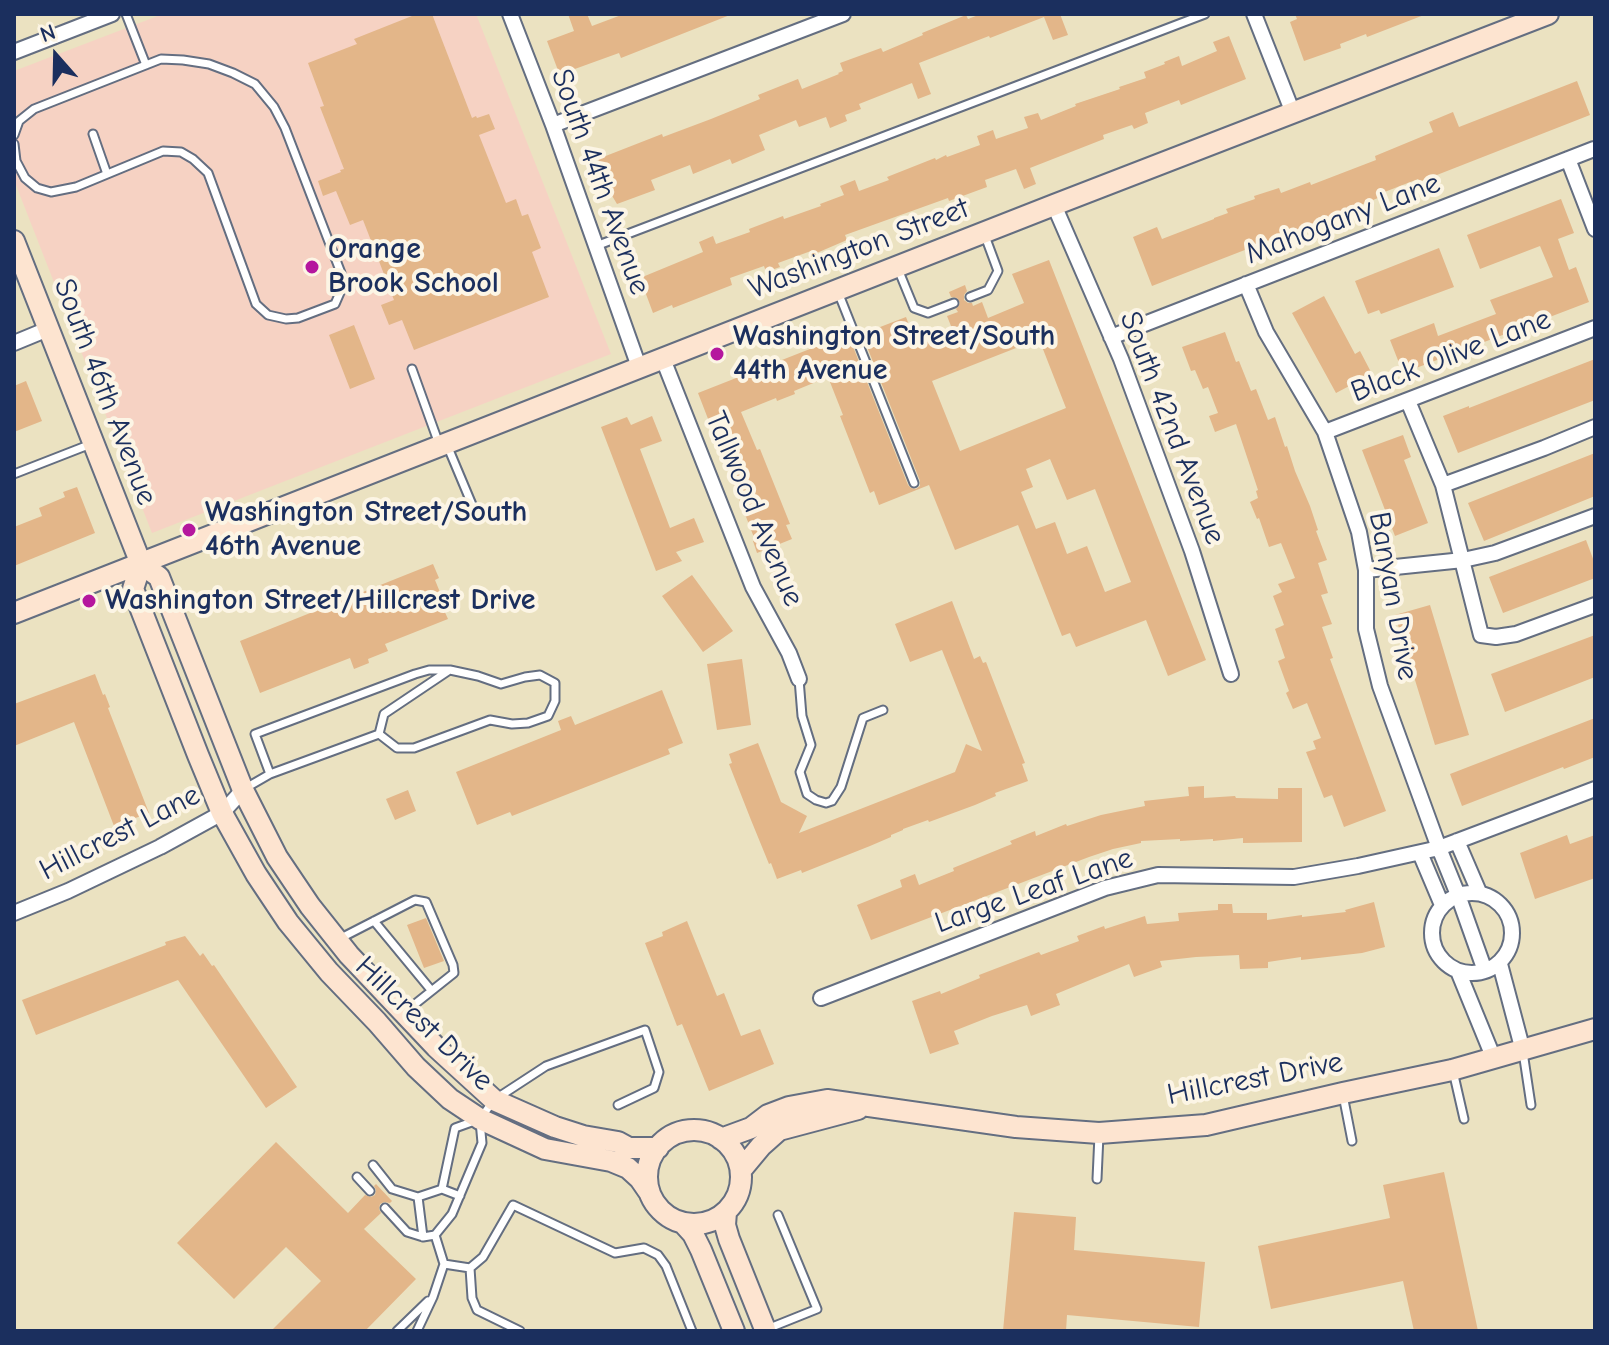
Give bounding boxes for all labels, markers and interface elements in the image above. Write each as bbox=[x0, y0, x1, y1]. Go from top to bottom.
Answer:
north arrow bbox=[16, 16, 96, 96]
text: N bbox=[37, 19, 59, 48]
street label: South 44th Avenue bbox=[542, 64, 658, 300]
street label: Mahogany Lane bbox=[1241, 165, 1445, 273]
street label: Washington Street bbox=[744, 191, 974, 307]
place label: Orange Brook School bbox=[328, 232, 499, 302]
marker: Orange Brook School bbox=[303, 258, 321, 276]
street label: South 46th Avenue bbox=[45, 274, 165, 510]
street label: Black Olive Lane bbox=[1346, 301, 1556, 411]
street label: South 42nd Avenue bbox=[1111, 306, 1233, 550]
place label: Washington Street/South 44th Avenue bbox=[733, 319, 1055, 390]
marker: Washington Street/South 44th Avenue bbox=[708, 345, 726, 363]
street label: Tallwood Avenue bbox=[697, 406, 811, 612]
place label: Washington Street/South 46th Avenue bbox=[205, 495, 527, 566]
street label: Banyan Drive bbox=[1360, 509, 1426, 683]
marker: Washington Street/South 46th Avenue bbox=[180, 521, 198, 539]
place label: Washington Street/Hillcrest Drive bbox=[105, 583, 535, 619]
marker: Washington Street/Hillcrest Drive bbox=[80, 592, 98, 610]
street label: Hillcrest Lane bbox=[34, 777, 206, 889]
street label: Large Leaf Lane bbox=[930, 840, 1138, 942]
street label: Hillcrest Drive bbox=[347, 949, 501, 1099]
street label: Hillcrest Drive bbox=[1164, 1044, 1346, 1114]

